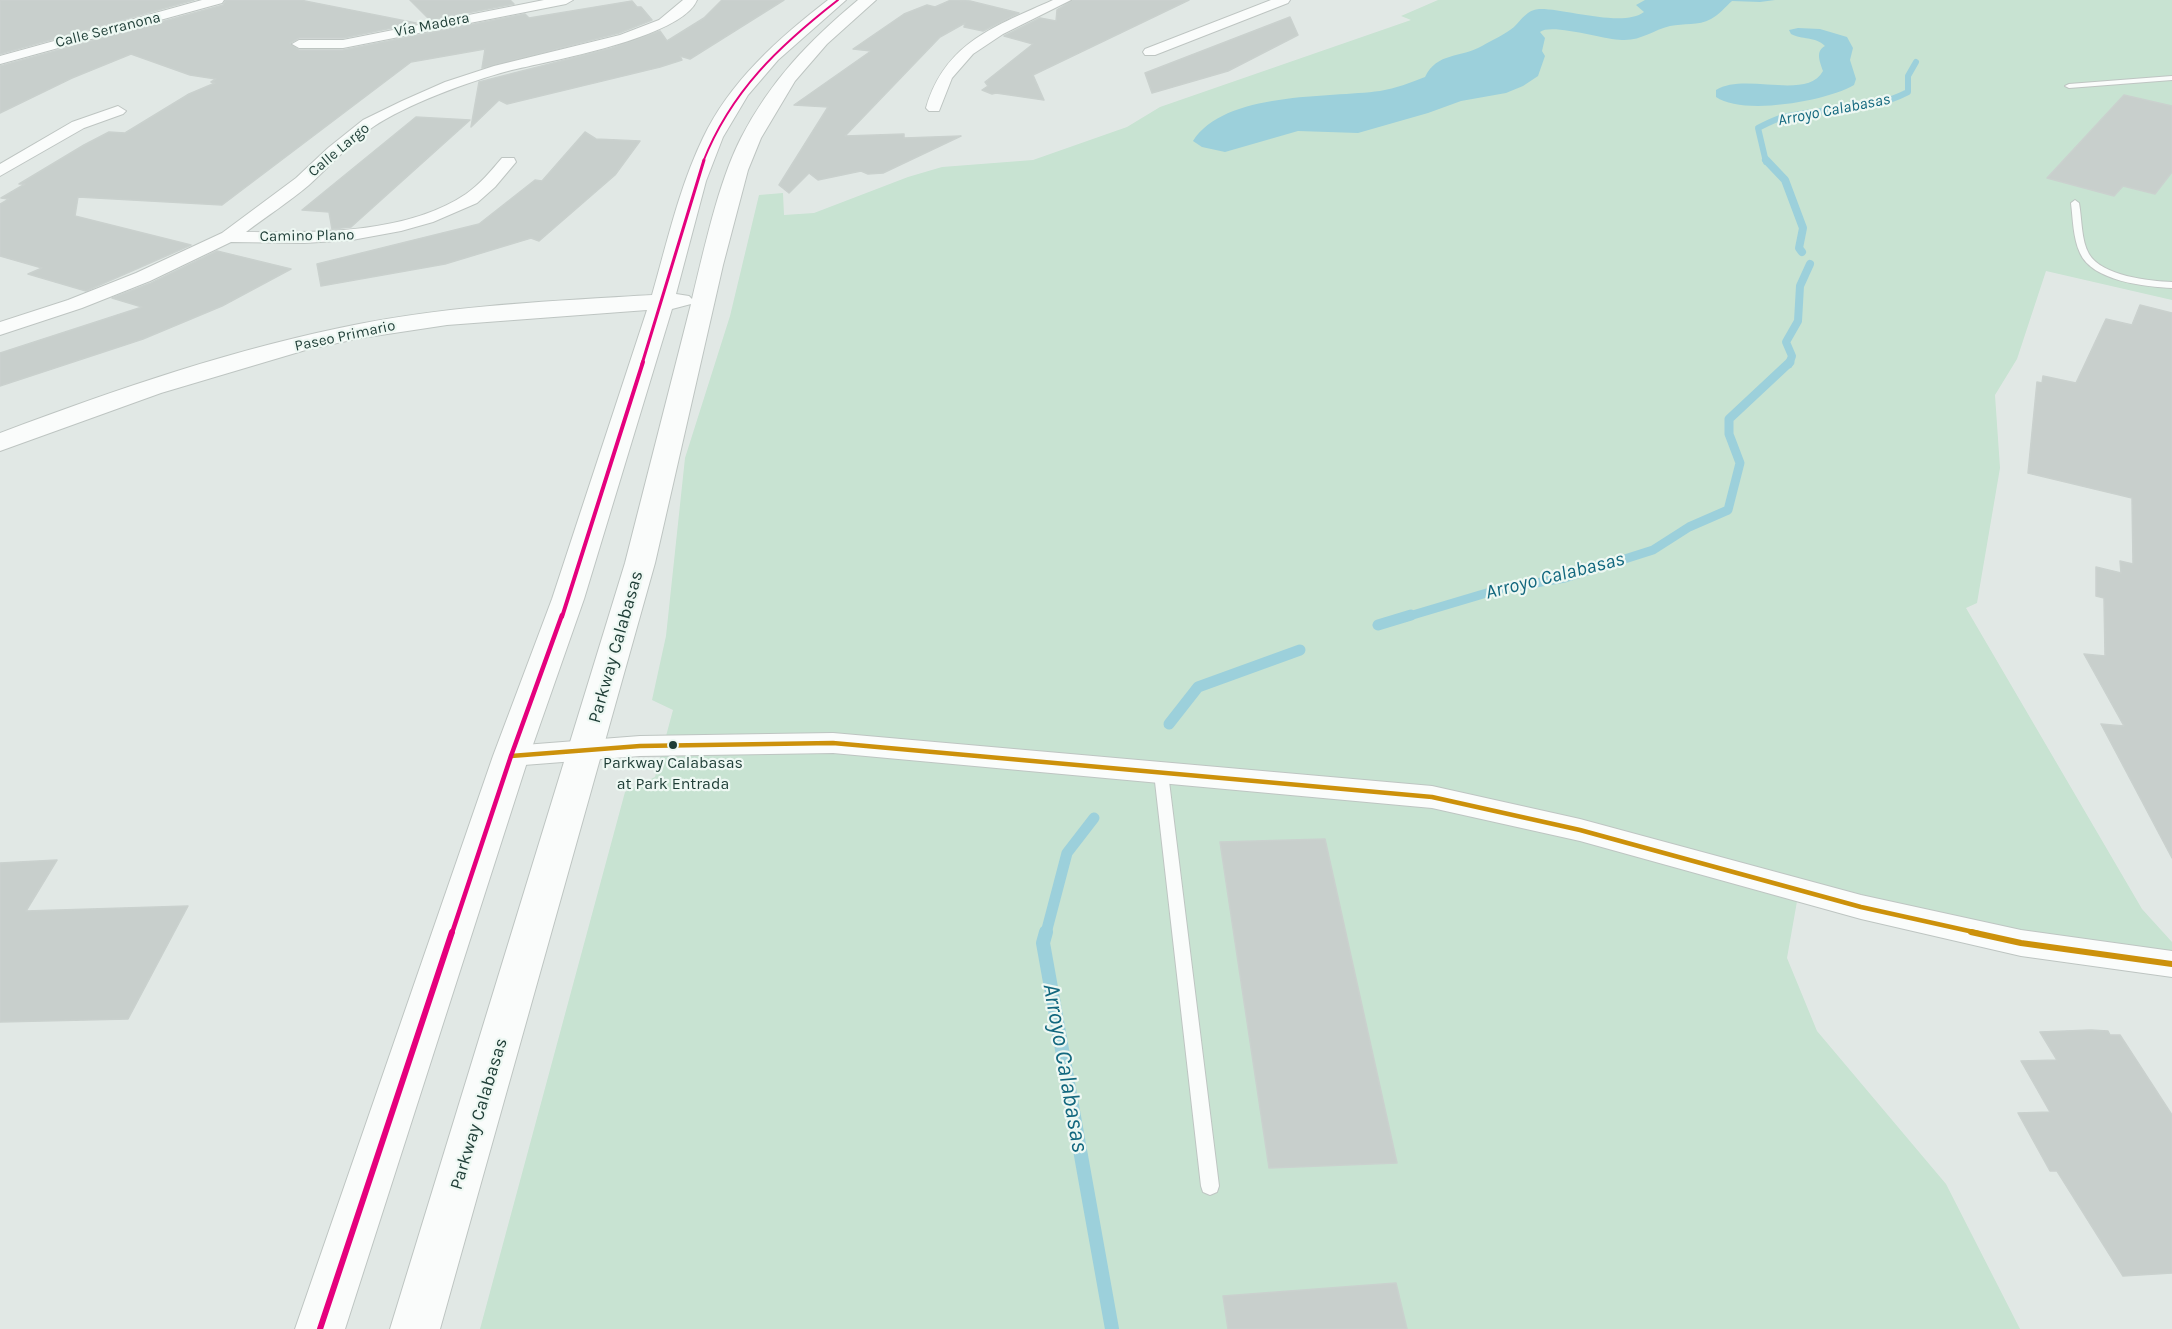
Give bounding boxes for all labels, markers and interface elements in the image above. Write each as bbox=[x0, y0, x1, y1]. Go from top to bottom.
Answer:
street label: Calle Serranona bbox=[54, 8, 162, 52]
street label: Vía Madera bbox=[393, 9, 471, 41]
water label: Arroyo Calabasas bbox=[1776, 90, 1892, 130]
street label: Calle Largo bbox=[305, 119, 373, 181]
street label: Camino Plano bbox=[259, 226, 355, 246]
street label: Paseo Primario bbox=[293, 317, 397, 355]
water label: Arroyo Calabasas bbox=[1483, 547, 1627, 605]
street label: Parkway Calabasas bbox=[584, 568, 648, 726]
marker: Parkway Calabasas at Park Entrada bbox=[667, 739, 679, 751]
place label: Parkway Calabasas at Park Entrada bbox=[603, 753, 743, 791]
water label: Arroyo Calabasas bbox=[1036, 981, 1094, 1155]
street label: Parkway Calabasas bbox=[446, 1036, 512, 1192]

